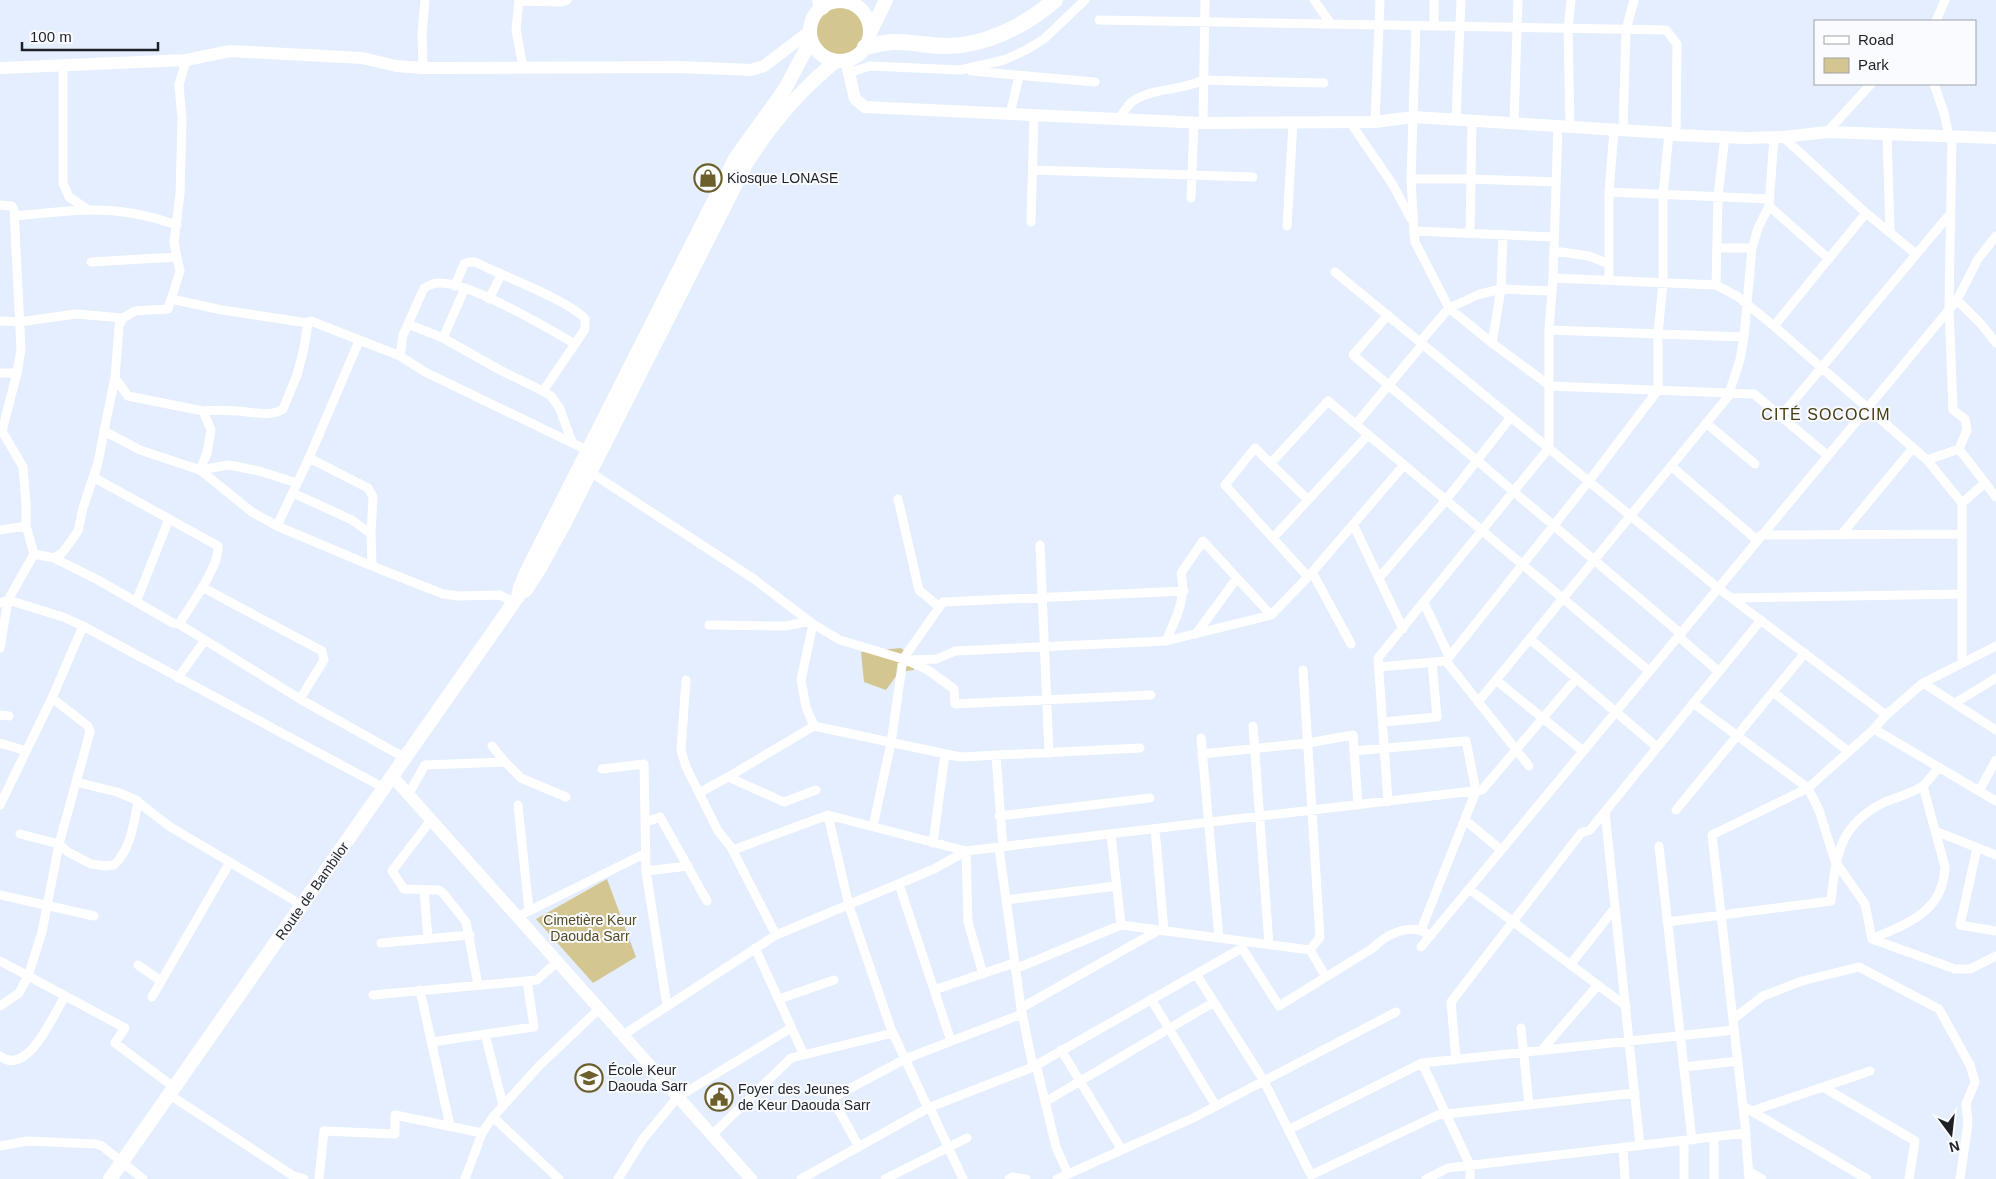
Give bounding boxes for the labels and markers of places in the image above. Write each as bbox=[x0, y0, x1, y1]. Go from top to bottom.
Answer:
shop icon: Kiosque LONASE bbox=[693, 163, 723, 193]
place label: Kiosque LONASE bbox=[727, 170, 838, 186]
place label: École Keur Daouda Sarr bbox=[608, 1062, 688, 1094]
school or university icon: École Keur Daouda Sarr bbox=[574, 1063, 604, 1093]
place label: Foyer des Jeunes de Keur Daouda Sarr bbox=[738, 1081, 871, 1113]
public building icon: Foyer des Jeunes de Keur Daouda Sarr bbox=[704, 1082, 734, 1112]

